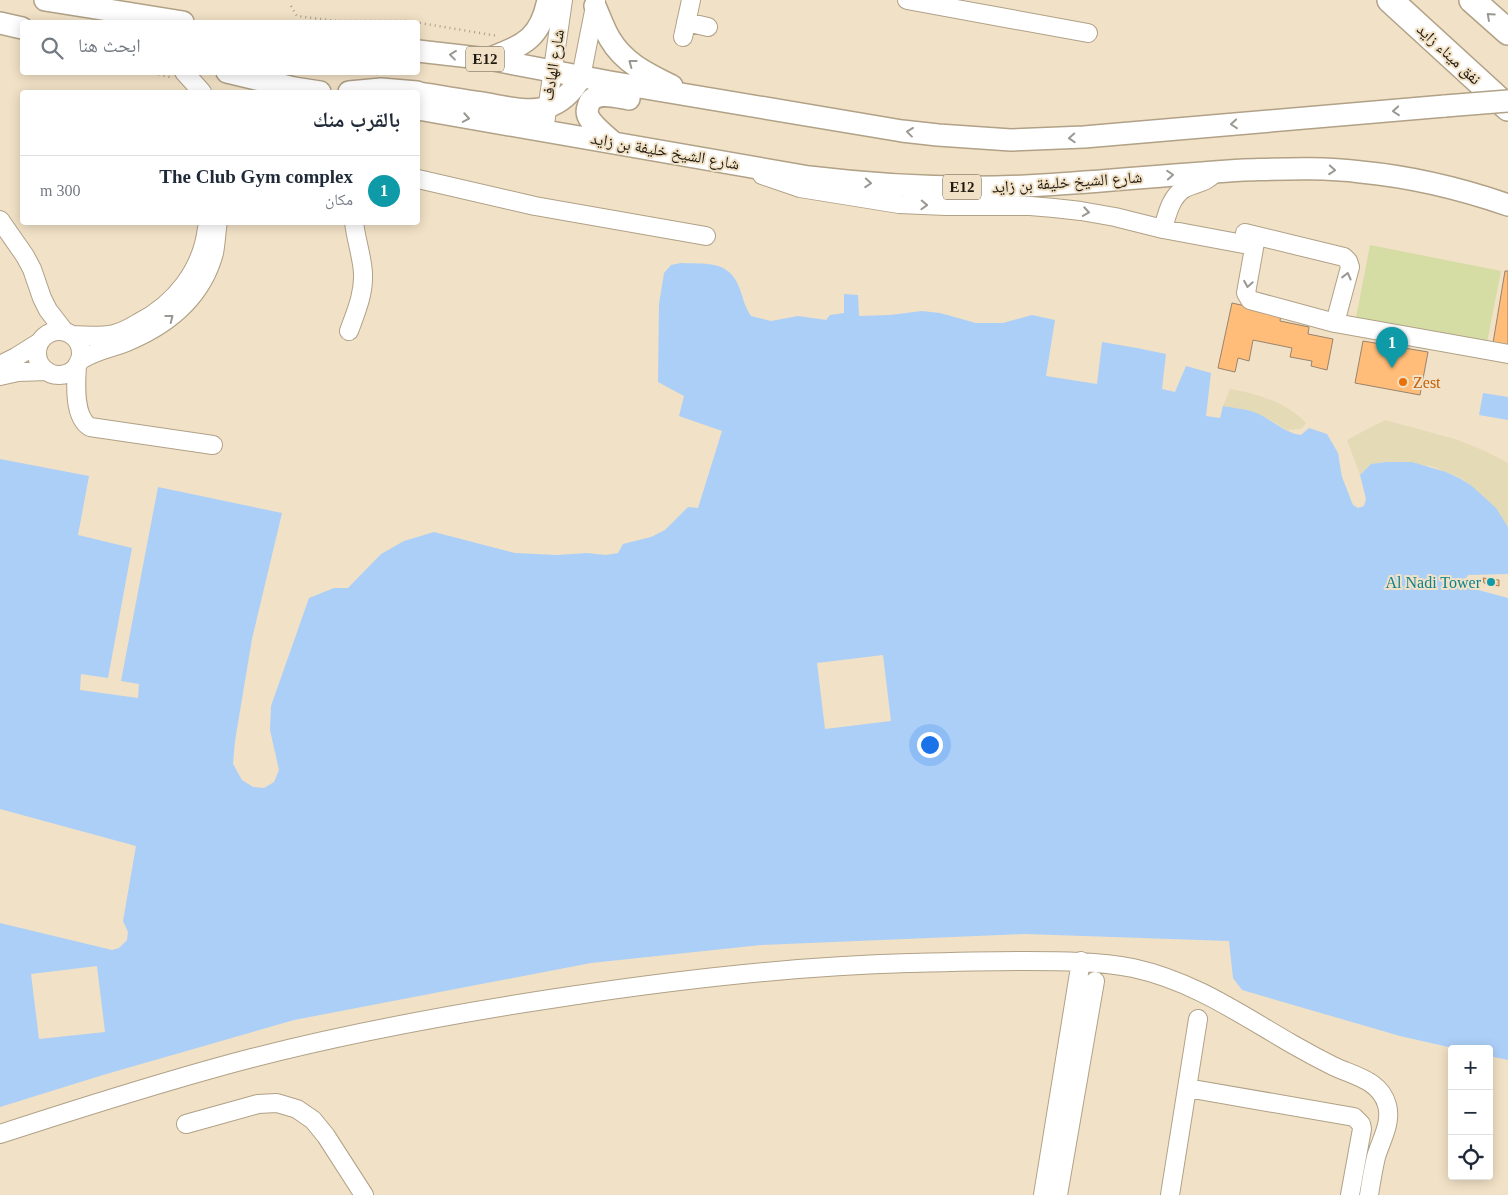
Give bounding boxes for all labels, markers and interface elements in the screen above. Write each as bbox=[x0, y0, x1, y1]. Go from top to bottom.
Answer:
one-way arrow bbox=[1487, 13, 1496, 22]
search box bbox=[20, 20, 420, 75]
street label: نفق ميناء زايد bbox=[1412, 20, 1484, 89]
street label: شارع الهادف bbox=[539, 28, 569, 102]
icon: search bbox=[38, 34, 66, 62]
text: ابحث هنا bbox=[78, 35, 141, 56]
road number: E12 bbox=[466, 46, 504, 72]
one-way arrow bbox=[448, 50, 456, 61]
one-way arrow bbox=[629, 60, 638, 69]
one-way arrow bbox=[1392, 105, 1400, 116]
text: بالقرب منك bbox=[313, 108, 400, 132]
one-way arrow bbox=[461, 112, 470, 122]
one-way arrow bbox=[1230, 119, 1238, 130]
one-way arrow bbox=[906, 127, 914, 138]
street label: شارع الشيخ خليفة بن زايد bbox=[589, 130, 741, 174]
one-way arrow bbox=[1068, 132, 1076, 143]
one-way arrow bbox=[1328, 164, 1336, 175]
text: The Club Gym complex bbox=[159, 166, 353, 187]
street label: شارع الشيخ خليفة بن زايد bbox=[991, 168, 1143, 198]
one-way arrow bbox=[1166, 170, 1174, 181]
road number: E12 bbox=[943, 174, 981, 200]
one-way arrow bbox=[864, 177, 872, 188]
text: 300 m bbox=[40, 182, 80, 199]
text: 1 bbox=[380, 182, 388, 199]
text: مكان bbox=[325, 191, 353, 208]
one-way arrow bbox=[920, 200, 928, 211]
one-way arrow bbox=[1082, 206, 1090, 217]
one-way arrow bbox=[1341, 271, 1352, 280]
one-way arrow bbox=[1243, 279, 1253, 288]
one-way arrow bbox=[164, 316, 173, 324]
pin: 1 bbox=[1376, 327, 1408, 368]
place label: Zest bbox=[1413, 374, 1441, 391]
marker: Zest bbox=[1397, 376, 1409, 388]
place label: Al Nadi Tower bbox=[1386, 574, 1482, 591]
marker: Al Nadi Tower bbox=[1485, 576, 1497, 588]
your location bbox=[917, 732, 943, 758]
map controls bbox=[1448, 1045, 1493, 1180]
button: + bbox=[1448, 1045, 1493, 1090]
button: − bbox=[1448, 1090, 1493, 1135]
button: locate bbox=[1448, 1135, 1493, 1180]

